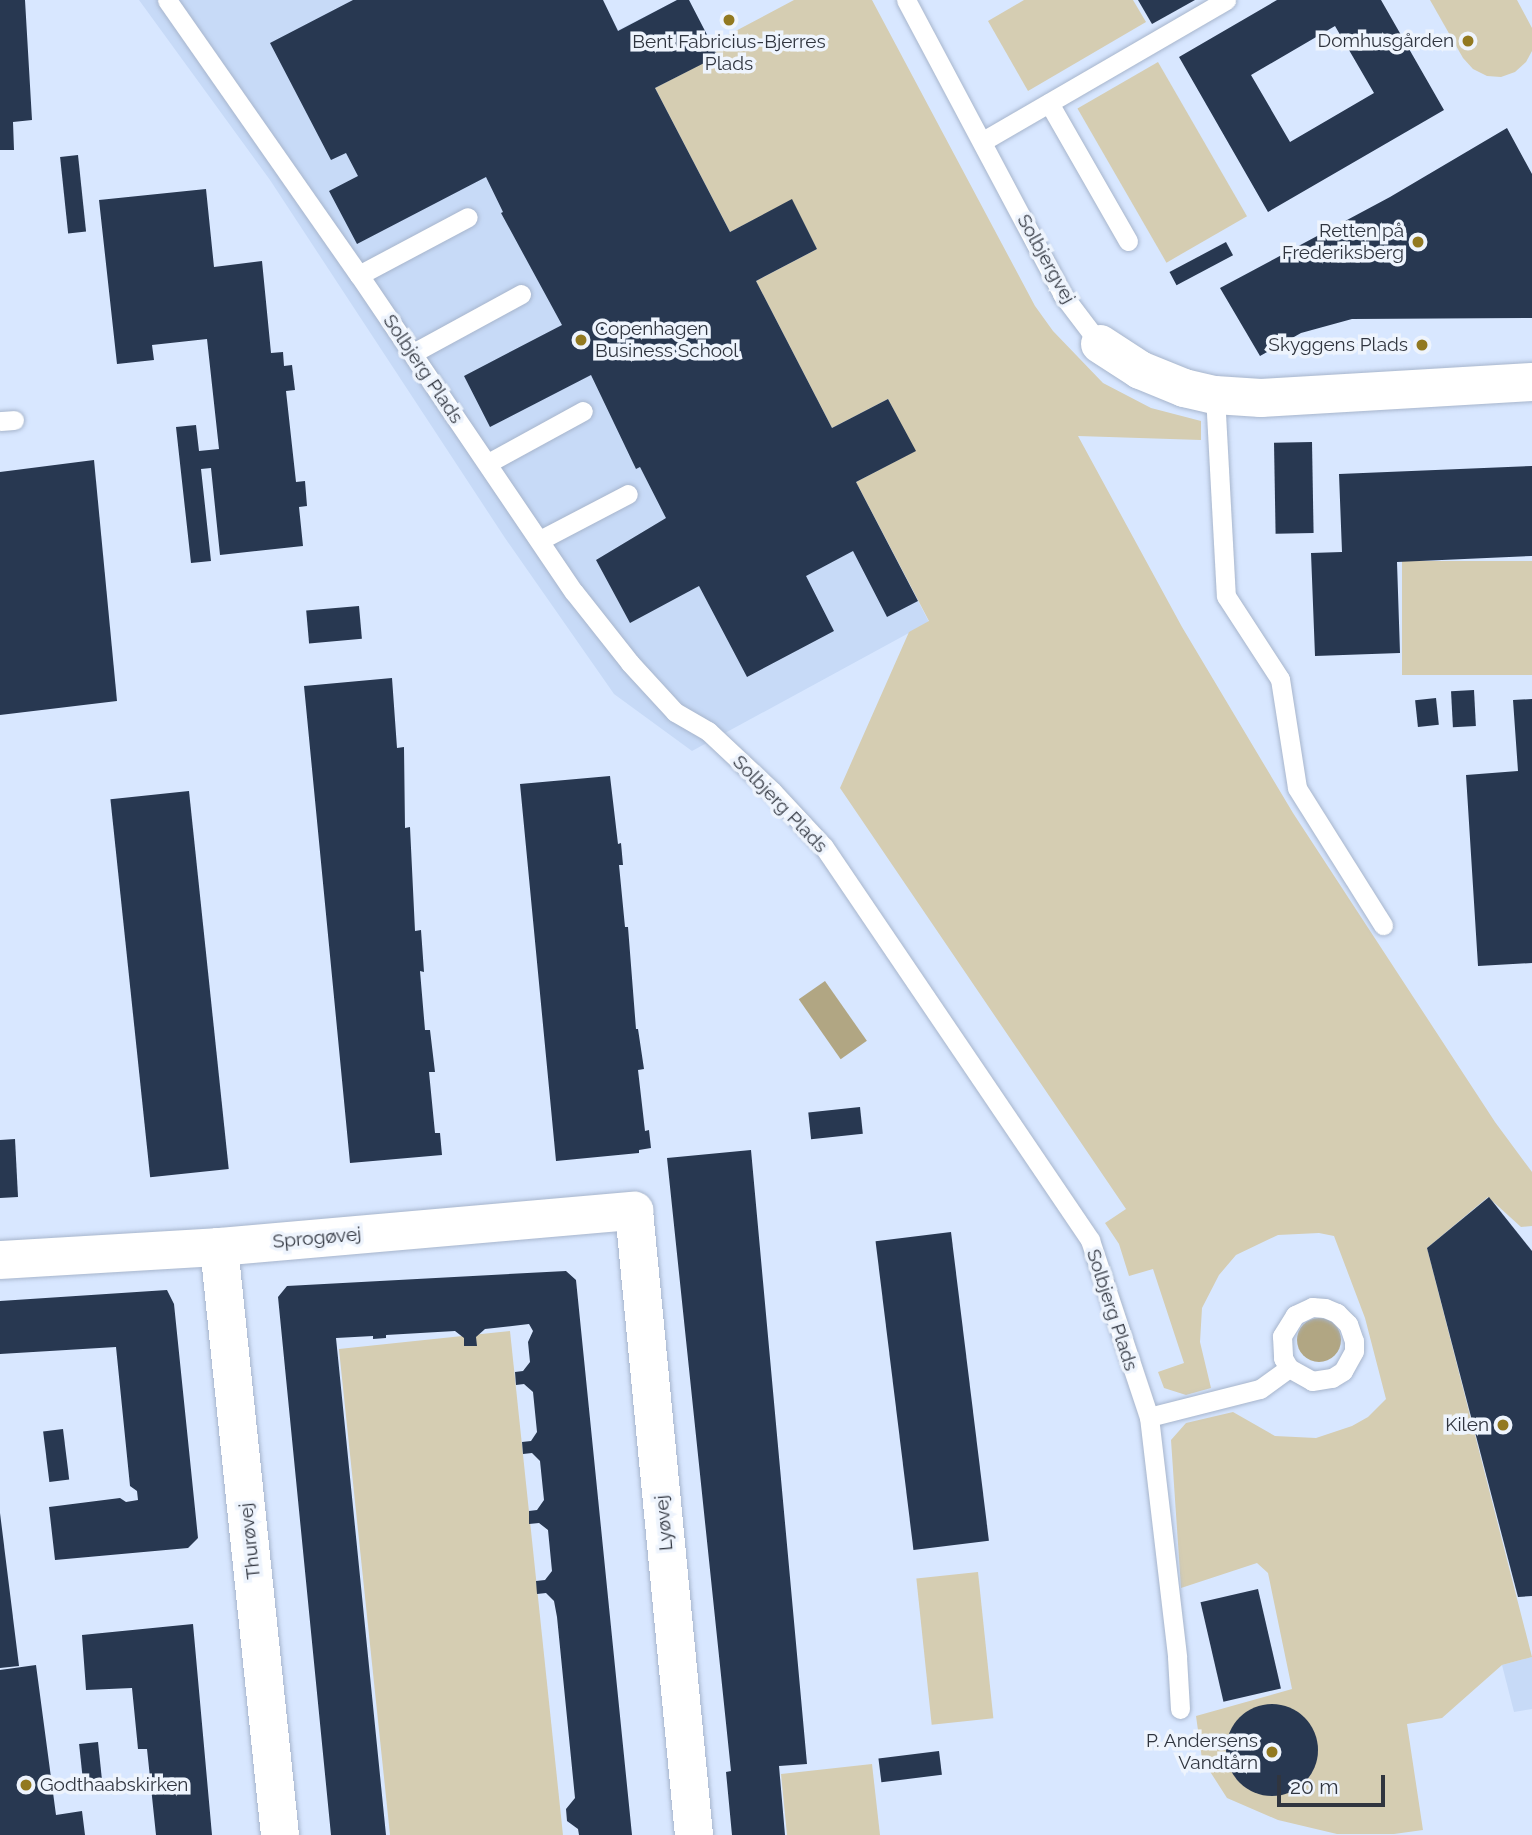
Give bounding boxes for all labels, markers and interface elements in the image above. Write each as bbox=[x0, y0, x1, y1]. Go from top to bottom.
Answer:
marker: Bent Fabricius-Bjerres Plads bbox=[721, 12, 737, 28]
place label: Domhusgården bbox=[1318, 30, 1454, 52]
place label: Bent Fabricius-Bjerres Plads bbox=[632, 31, 826, 75]
marker: Domhusgården bbox=[1460, 33, 1476, 49]
street label: Solbjergvej bbox=[1012, 210, 1080, 308]
place label: Retten på Frederiksberg bbox=[1282, 220, 1404, 264]
marker: Retten på Frederiksberg bbox=[1410, 234, 1426, 250]
street label: Solbjerg Plads bbox=[378, 310, 468, 428]
place label: Copenhagen Business School bbox=[595, 318, 739, 362]
marker: Copenhagen Business School bbox=[573, 332, 589, 348]
place label: Skyggens Plads bbox=[1268, 334, 1408, 356]
marker: Skyggens Plads bbox=[1414, 337, 1430, 353]
street label: Solbjerg Plads bbox=[728, 751, 832, 857]
street label: Sprogøvej bbox=[272, 1223, 362, 1253]
street label: Solbjerg Plads bbox=[1082, 1246, 1142, 1374]
place label: Kilen bbox=[1445, 1414, 1489, 1436]
marker: Kilen bbox=[1495, 1417, 1511, 1433]
street label: Lyøvej bbox=[650, 1494, 678, 1552]
street label: Thurøvej bbox=[235, 1502, 265, 1580]
place label: P. Andersens Vandtårn bbox=[1145, 1730, 1258, 1774]
marker: P. Andersens Vandtårn bbox=[1264, 1744, 1280, 1760]
scale bar bbox=[1280, 1762, 1388, 1806]
place label: Godthaabskirken bbox=[40, 1774, 188, 1796]
text: 20 m bbox=[1290, 1774, 1338, 1799]
marker: Godthaabskirken bbox=[18, 1777, 34, 1793]

